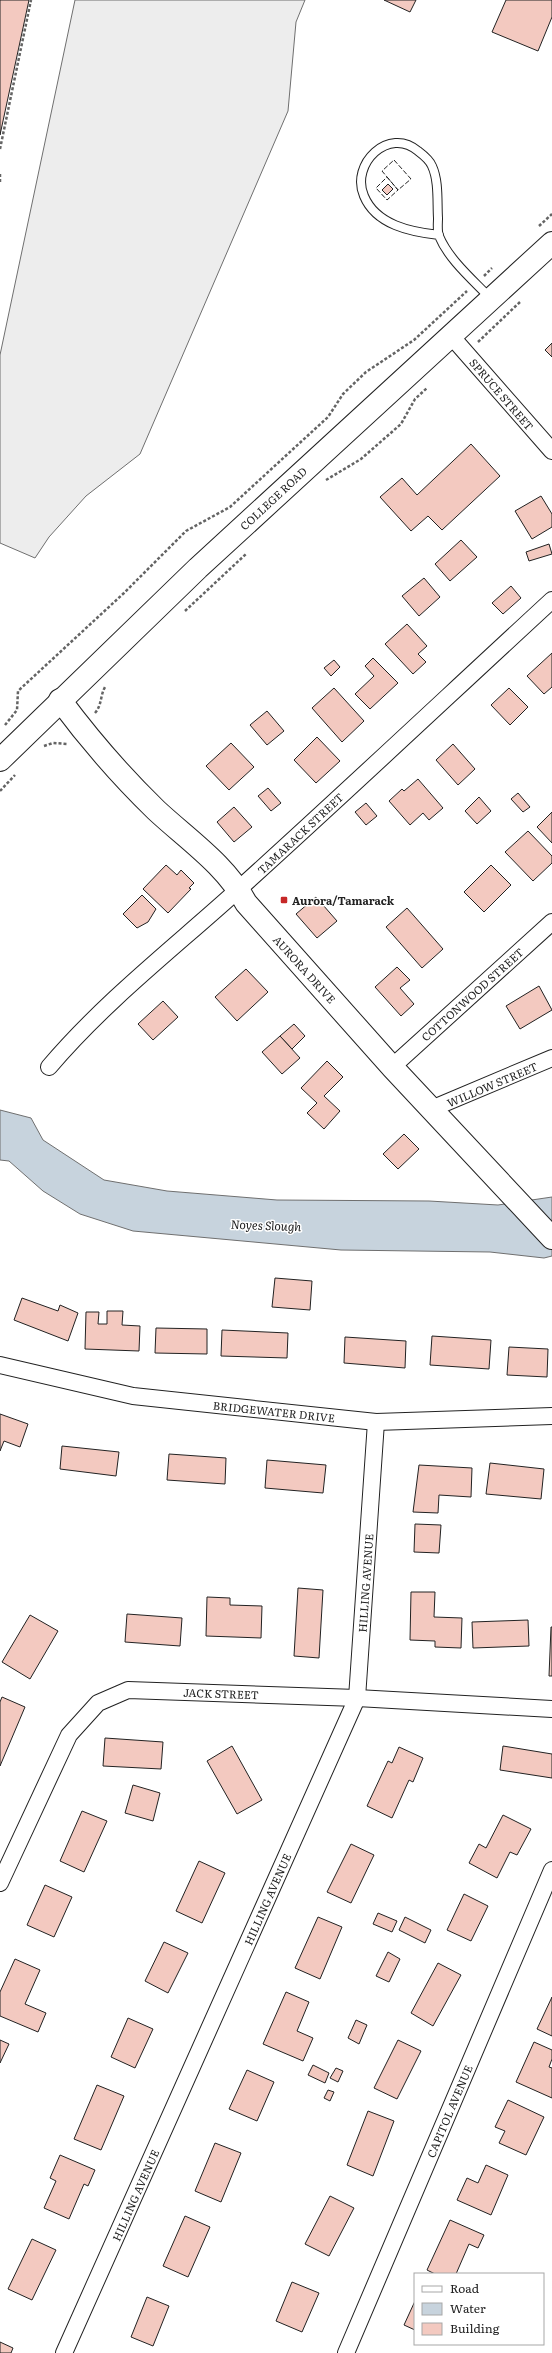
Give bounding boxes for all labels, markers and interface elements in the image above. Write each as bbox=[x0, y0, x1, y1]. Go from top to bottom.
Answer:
street label: SPRUCE STREET bbox=[466, 355, 538, 433]
street label: COLLEGE ROAD bbox=[236, 463, 310, 533]
street label: TAMARACK STREET bbox=[253, 789, 347, 877]
place label: Aurora/Tamarack bbox=[292, 892, 395, 908]
marker: Aurora/Tamarack bbox=[279, 895, 289, 905]
street label: AURORA DRIVE bbox=[270, 932, 340, 1006]
street label: COTTONWOOD STREET bbox=[417, 944, 527, 1044]
street label: WILLOW STREET bbox=[444, 1058, 540, 1110]
water label: Noyes Slough bbox=[230, 1215, 302, 1235]
street label: BRIDGEWATER DRIVE bbox=[212, 1397, 336, 1425]
street label: HILLING AVENUE bbox=[354, 1533, 376, 1633]
street label: JACK STREET bbox=[183, 1684, 259, 1702]
street label: HILLING AVENUE bbox=[240, 1851, 294, 1947]
street label: CAPITOL AVENUE bbox=[422, 2062, 476, 2160]
street label: HILLING AVENUE bbox=[108, 2147, 162, 2243]
legend bbox=[414, 2273, 544, 2345]
text: Road bbox=[450, 2279, 480, 2297]
text: Water bbox=[450, 2299, 486, 2317]
text: Building bbox=[450, 2319, 500, 2337]

